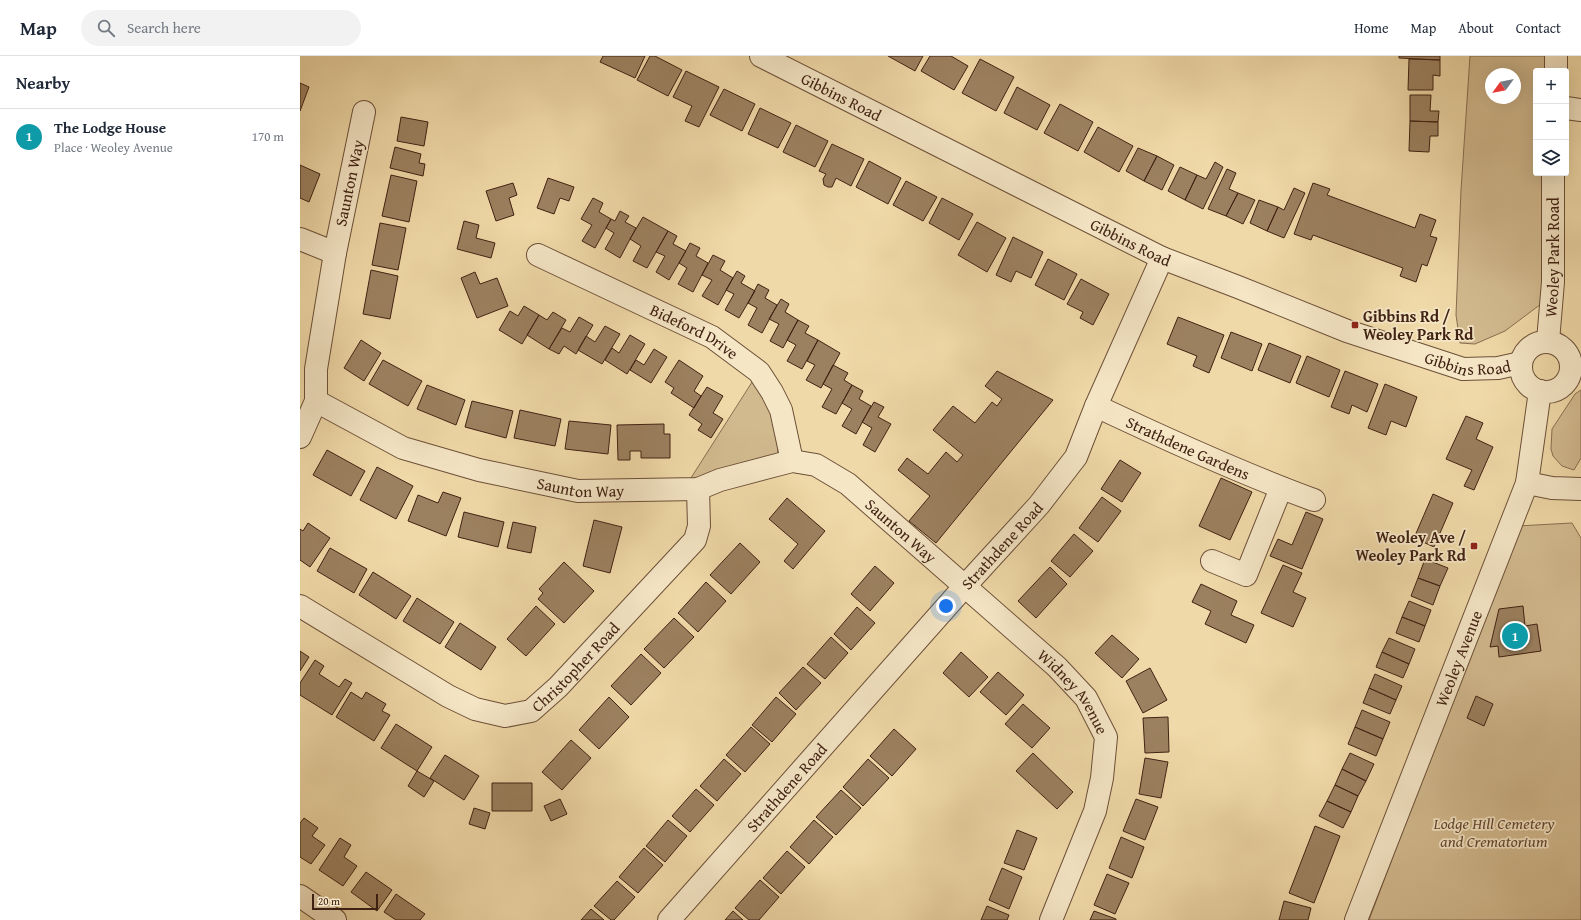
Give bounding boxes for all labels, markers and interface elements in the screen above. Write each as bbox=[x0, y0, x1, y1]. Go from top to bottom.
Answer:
search box bbox=[81, 10, 361, 46]
text: Map bbox=[20, 14, 57, 42]
icon: search bbox=[95, 17, 117, 39]
text: Search here bbox=[127, 17, 201, 38]
text: Home bbox=[1354, 18, 1389, 38]
text: Map bbox=[1411, 18, 1436, 38]
text: About bbox=[1458, 18, 1494, 38]
text: Contact bbox=[1516, 18, 1561, 38]
street label: Gibbins Road bbox=[797, 66, 886, 127]
north arrow bbox=[1485, 68, 1521, 104]
map controls bbox=[1533, 68, 1569, 176]
button: + bbox=[1533, 68, 1569, 104]
text: Nearby bbox=[16, 70, 70, 95]
button: − bbox=[1533, 104, 1569, 140]
text: The Lodge House bbox=[54, 117, 166, 138]
text: 1 bbox=[26, 127, 32, 146]
text: 170 m bbox=[252, 127, 284, 146]
text: Place · Weoley Avenue bbox=[54, 138, 173, 157]
street label: Saunton Way bbox=[328, 138, 370, 228]
button: layers bbox=[1533, 140, 1569, 176]
street label: Weoley Park Road bbox=[1538, 197, 1565, 318]
street label: Gibbins Road bbox=[1086, 212, 1175, 272]
street label: Bideford Drive bbox=[646, 298, 744, 365]
place label: Gibbins Rd / Weoley Park Rd bbox=[1363, 304, 1474, 346]
marker: Gibbins Rd / Weoley Park Rd bbox=[1350, 320, 1360, 330]
street label: Gibbins Road bbox=[1422, 345, 1513, 382]
street label: Strathdene Gardens bbox=[1122, 410, 1253, 486]
street label: Saunton Way bbox=[535, 471, 624, 503]
street label: Saunton Way bbox=[860, 492, 942, 568]
street label: Strathdene Road bbox=[955, 496, 1049, 595]
place label: Weoley Ave / Weoley Park Rd bbox=[1356, 525, 1467, 567]
marker: Weoley Ave / Weoley Park Rd bbox=[1469, 541, 1479, 551]
your location bbox=[936, 596, 956, 616]
street label: Weoley Avenue bbox=[1429, 607, 1488, 710]
street label: Christopher Road bbox=[526, 616, 625, 718]
pin: 1 bbox=[1502, 621, 1528, 651]
street label: Widney Avenue bbox=[1032, 643, 1115, 738]
street label: Strathdene Road bbox=[740, 737, 833, 837]
park label: Lodge Hill Cemetery and Crematorium bbox=[1432, 811, 1555, 853]
scale bar bbox=[312, 892, 378, 911]
text: 20 m bbox=[318, 893, 340, 909]

